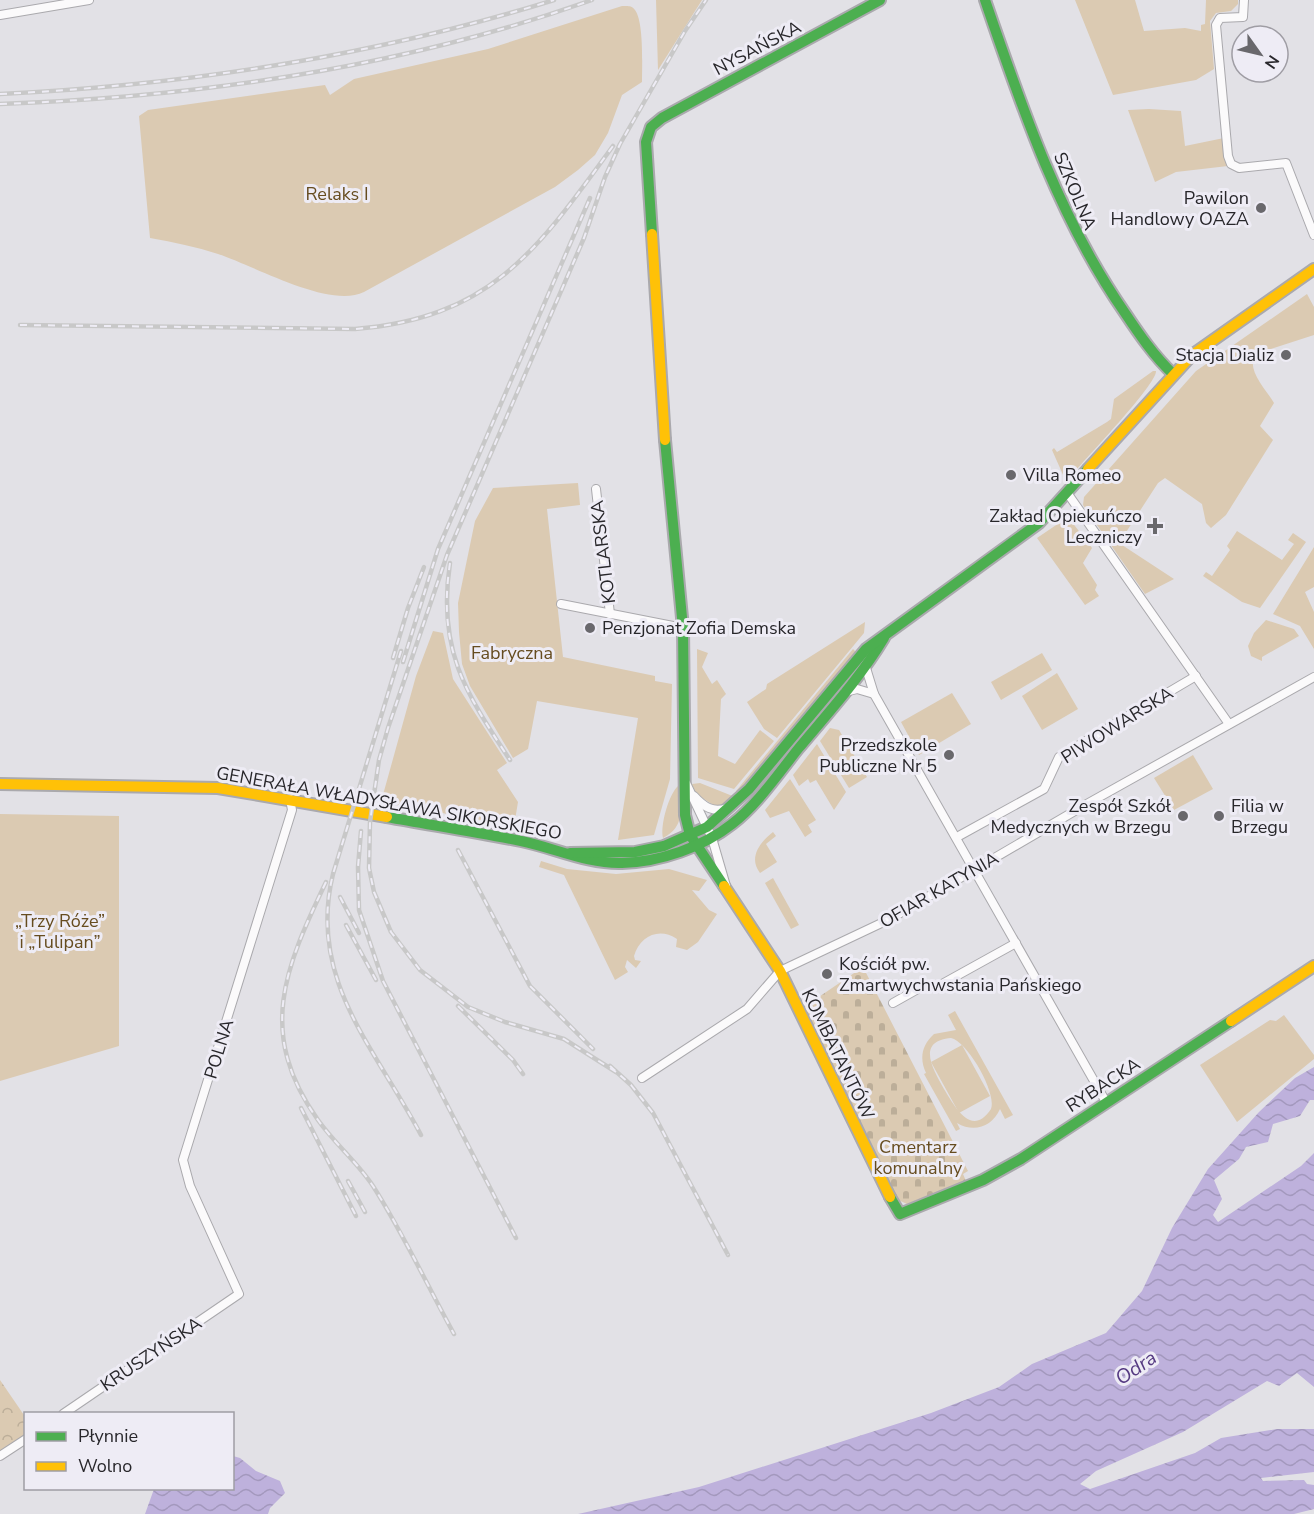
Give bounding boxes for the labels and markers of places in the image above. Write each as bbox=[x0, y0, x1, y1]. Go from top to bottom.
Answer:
place label: Pawilon Handlowy OAZA bbox=[1111, 186, 1249, 231]
marker: Pawilon Handlowy OAZA bbox=[1254, 201, 1268, 215]
place label: Stacja Dializ bbox=[1175, 343, 1274, 367]
marker: Stacja Dializ bbox=[1279, 348, 1293, 362]
place label: Villa Romeo bbox=[1022, 463, 1121, 487]
marker: Villa Romeo bbox=[1004, 468, 1018, 482]
place label: Zakład Opiekuńczo Leczniczy bbox=[989, 504, 1143, 549]
marker: Zakład Opiekuńczo Leczniczy bbox=[1146, 517, 1164, 535]
place label: Penzjonat Zofia Demska bbox=[602, 616, 796, 640]
marker: Penzjonat Zofia Demska bbox=[583, 621, 597, 635]
place label: Przedszkole Publiczne Nr 5 bbox=[819, 733, 937, 778]
marker: Przedszkole Publiczne Nr 5 bbox=[942, 748, 956, 762]
place label: Zespół Szkół Medycznych w Brzegu bbox=[991, 794, 1172, 839]
place label: Filia w Brzegu bbox=[1231, 794, 1288, 839]
marker: Zespół Szkół Medycznych w Brzegu bbox=[1176, 809, 1190, 823]
marker: Filia w Brzegu bbox=[1212, 809, 1226, 823]
place label: Kościół pw. Zmartwychwstania Pańskiego bbox=[839, 952, 1082, 997]
marker: Kościół pw. Zmartwychwstania Pańskiego bbox=[820, 967, 834, 981]

